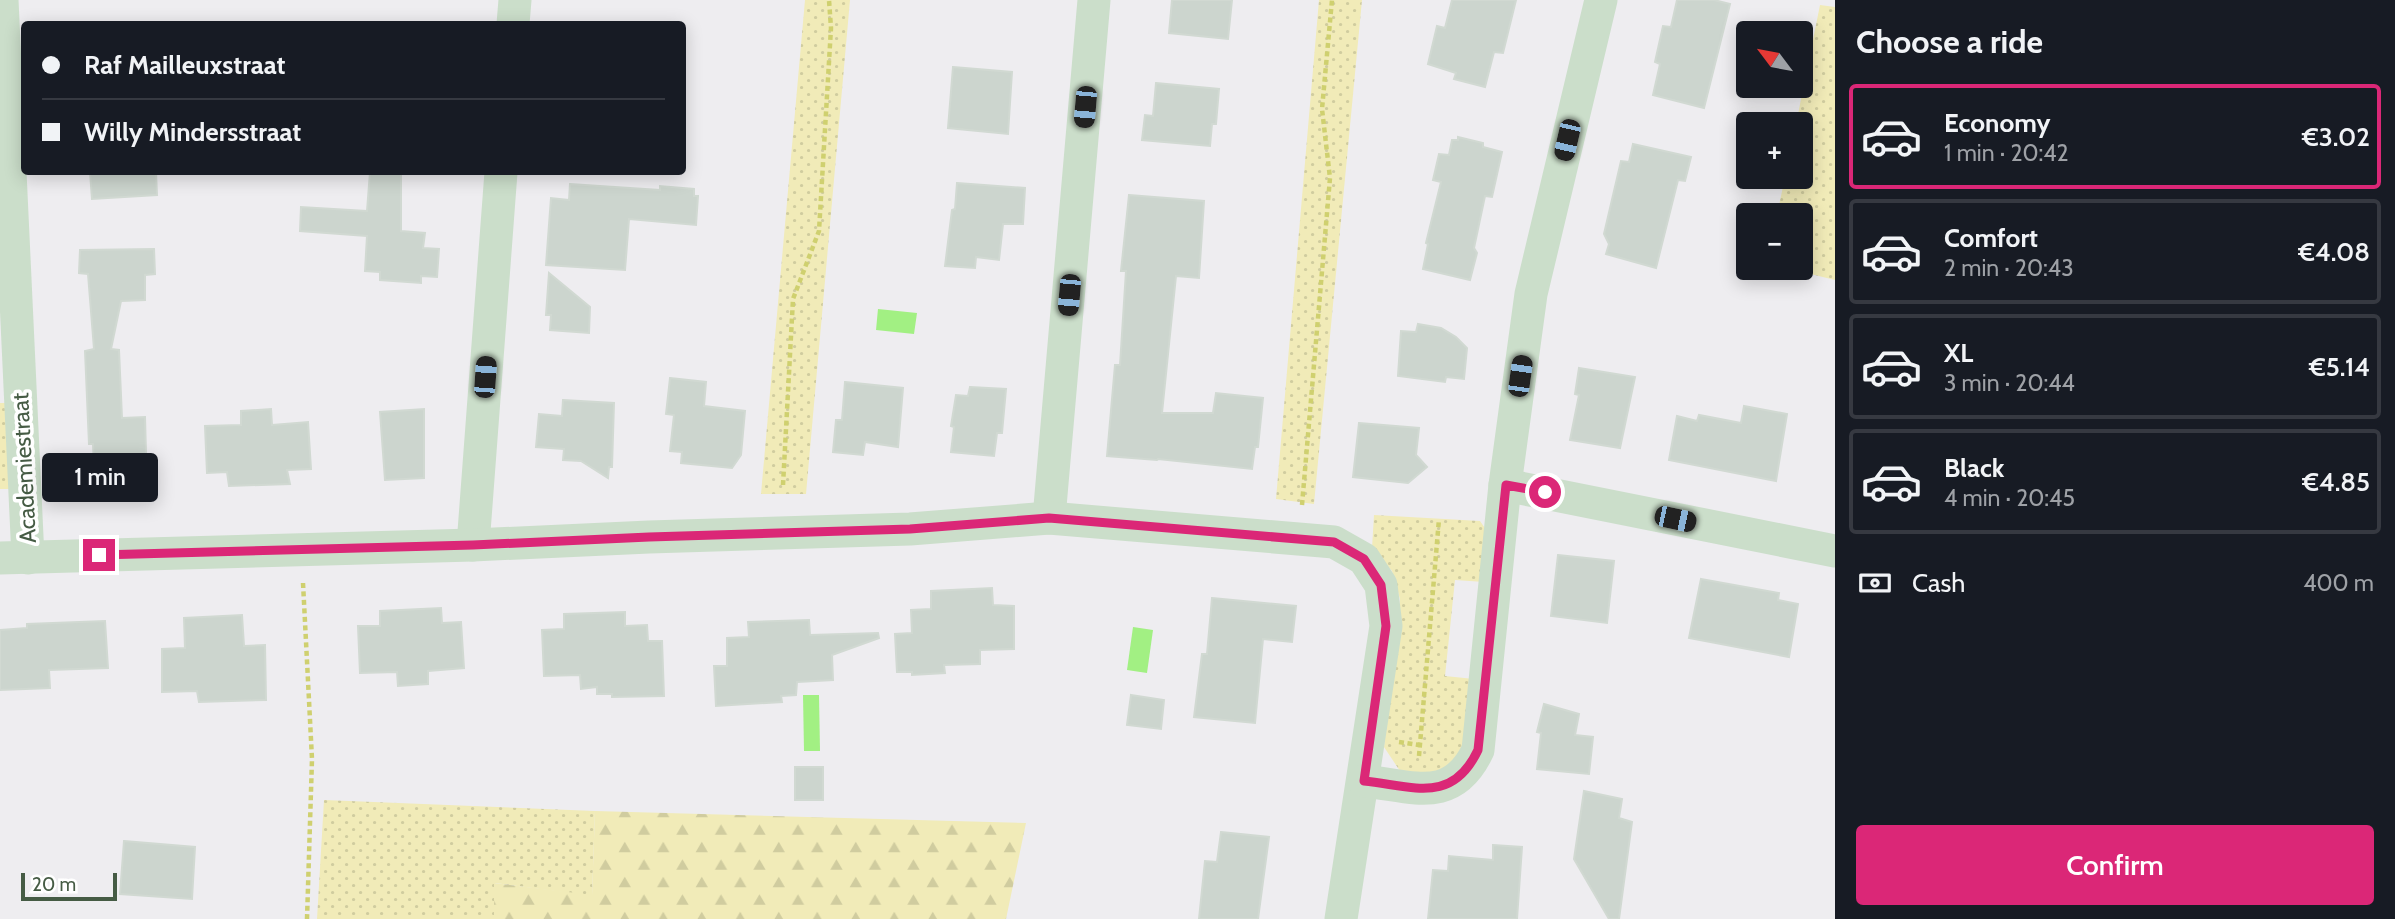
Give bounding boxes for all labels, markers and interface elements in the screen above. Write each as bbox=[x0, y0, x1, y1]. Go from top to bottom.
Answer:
north arrow bbox=[1736, 21, 1813, 98]
map controls bbox=[1736, 21, 1813, 280]
text: Choose a ride bbox=[1856, 22, 2043, 61]
text: Raf Mailleuxstraat bbox=[84, 49, 285, 81]
car bbox=[1073, 85, 1098, 129]
icon: car bbox=[1860, 105, 1923, 168]
text: Economy bbox=[1944, 107, 2050, 139]
button: + bbox=[1736, 112, 1813, 189]
text: Willy Mindersstraat bbox=[84, 116, 301, 148]
car bbox=[1553, 117, 1582, 163]
text: €3.02 bbox=[2302, 121, 2370, 153]
text: 1 min · 20:42 bbox=[1944, 139, 2069, 167]
button: − bbox=[1736, 203, 1813, 280]
icon: car bbox=[1860, 220, 1923, 283]
text: Comfort bbox=[1944, 222, 2038, 254]
text: €4.08 bbox=[2298, 236, 2370, 268]
text: 2 min · 20:43 bbox=[1944, 254, 2074, 282]
car bbox=[1057, 273, 1082, 317]
icon: car bbox=[1860, 335, 1923, 398]
text: XL bbox=[1944, 337, 1973, 369]
text: €5.14 bbox=[2309, 351, 2370, 383]
car bbox=[1507, 354, 1534, 398]
car bbox=[474, 355, 497, 399]
text: 3 min · 20:44 bbox=[1944, 369, 2075, 397]
street label: Academiestraat bbox=[6, 392, 42, 544]
icon: car bbox=[1860, 450, 1923, 513]
text: Black bbox=[1944, 452, 2004, 484]
callout: 1 min bbox=[41, 454, 157, 503]
text: 1 min bbox=[74, 463, 126, 491]
text: €4.85 bbox=[2302, 466, 2370, 498]
route start bbox=[1529, 476, 1561, 508]
text: 4 min · 20:45 bbox=[1944, 484, 2075, 512]
car bbox=[1653, 504, 1698, 534]
route end bbox=[83, 539, 115, 571]
icon: cash bbox=[1856, 564, 1894, 602]
text: Cash bbox=[1912, 567, 1965, 599]
text: 400 m bbox=[2303, 569, 2374, 597]
button: Confirm bbox=[1856, 825, 2374, 905]
scale bar bbox=[21, 870, 117, 902]
text: 20 m bbox=[32, 873, 76, 896]

